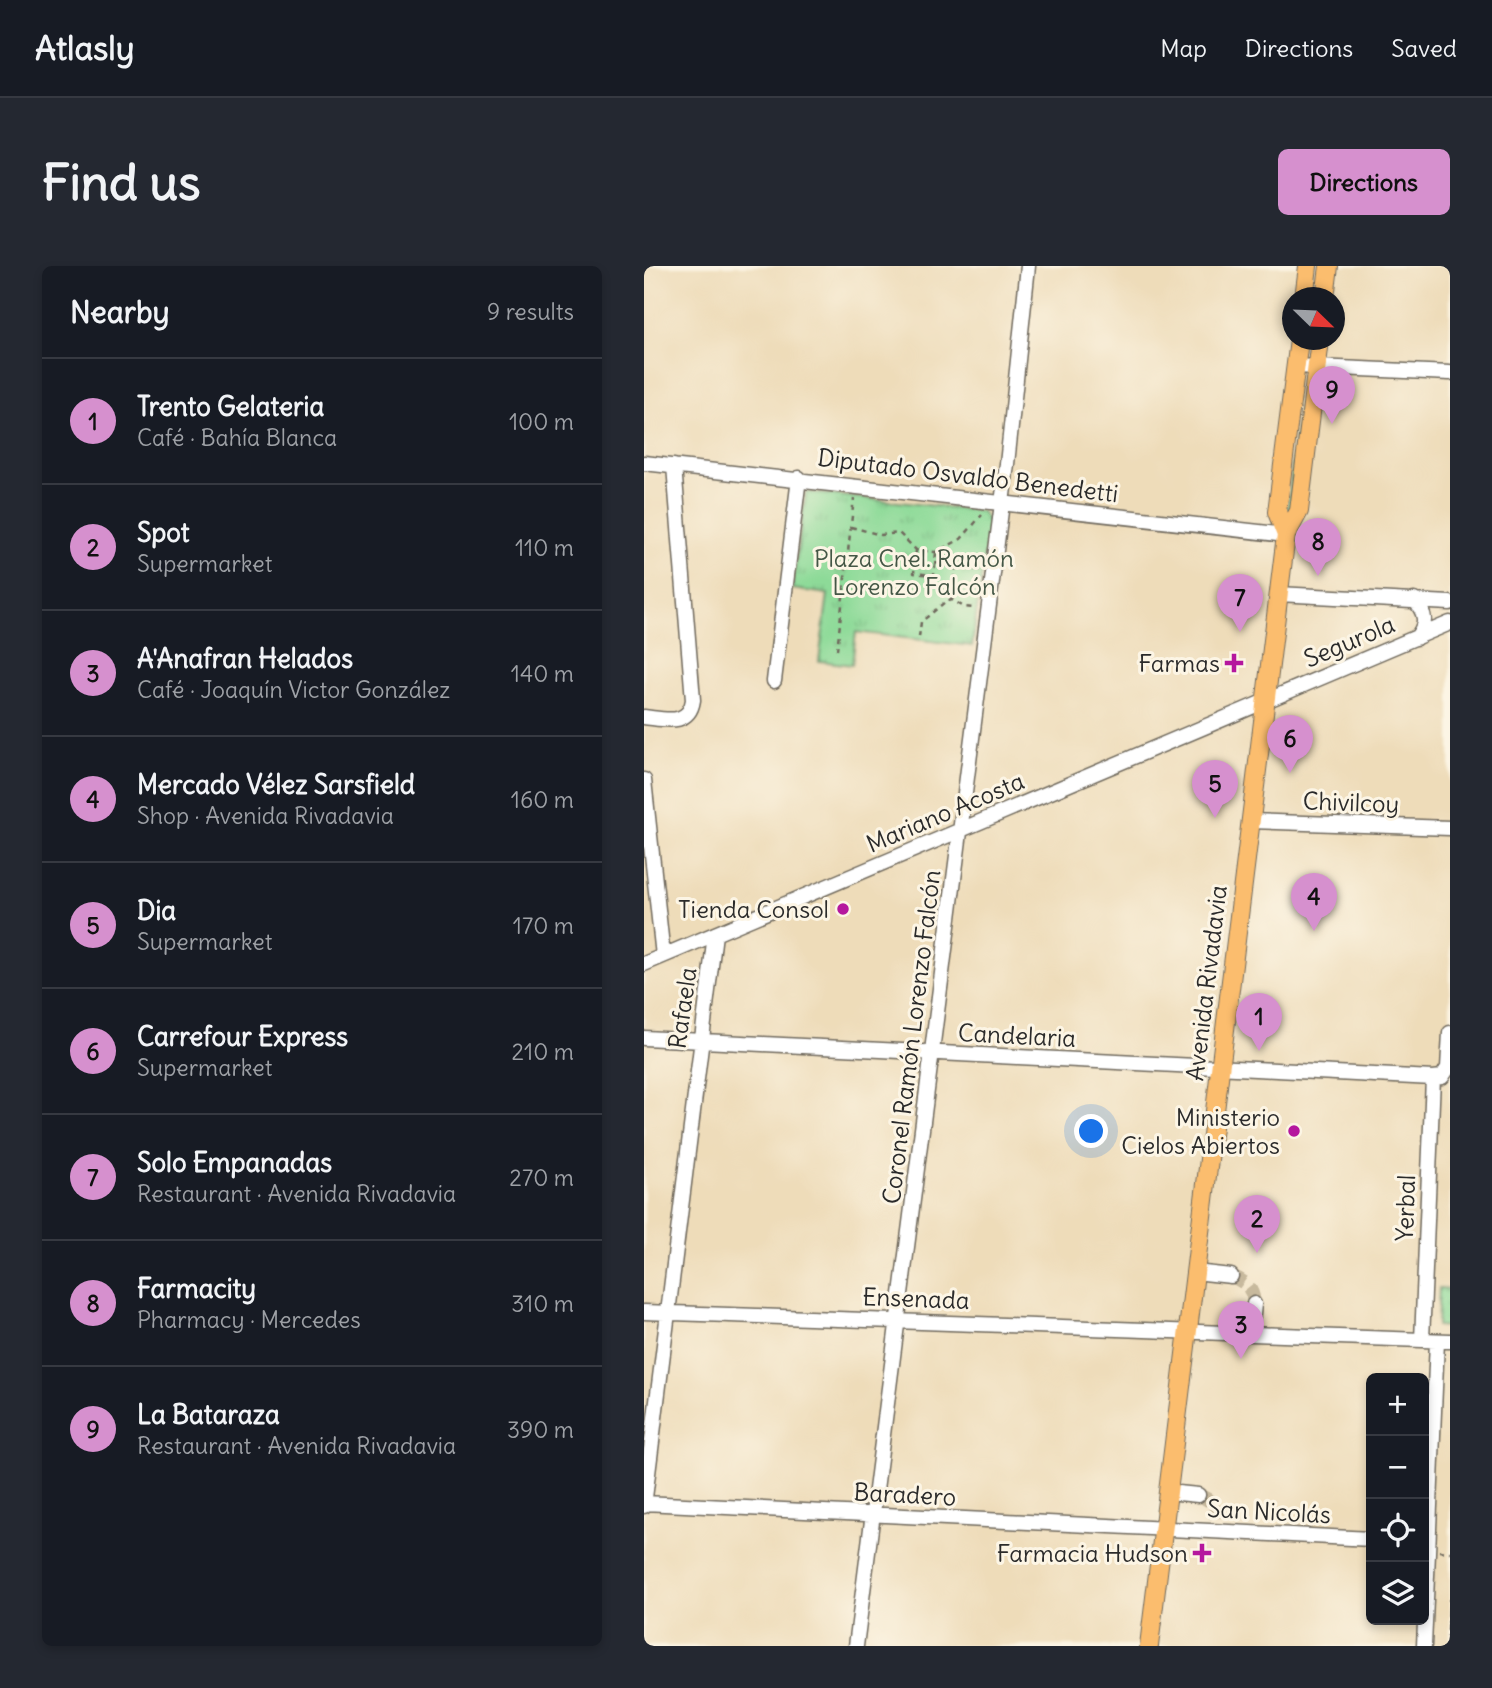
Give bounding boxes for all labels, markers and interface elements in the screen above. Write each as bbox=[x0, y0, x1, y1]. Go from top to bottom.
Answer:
text: Atlasly bbox=[35, 27, 134, 69]
text: Map bbox=[1160, 33, 1207, 63]
text: Directions bbox=[1245, 33, 1353, 63]
text: Saved bbox=[1391, 33, 1457, 63]
button: Directions bbox=[1278, 149, 1450, 215]
text: Find us bbox=[42, 152, 200, 213]
north arrow bbox=[1282, 287, 1345, 350]
text: Nearby bbox=[70, 293, 170, 331]
text: 9 results bbox=[487, 297, 574, 326]
pin: 9 bbox=[1309, 366, 1355, 424]
text: Trento Gelateria bbox=[137, 390, 324, 423]
text: 1 bbox=[88, 407, 98, 436]
text: 100 m bbox=[509, 407, 574, 436]
text: Café · Bahía Blanca bbox=[137, 423, 337, 452]
street label: Diputado Osvaldo Benedetti bbox=[816, 442, 1120, 508]
text: Spot bbox=[137, 516, 189, 549]
pin: 8 bbox=[1295, 518, 1341, 576]
text: 2 bbox=[87, 533, 99, 562]
text: 110 m bbox=[515, 533, 574, 562]
park label: Plaza Cnel. Ramón Lorenzo Falcón bbox=[814, 543, 1014, 601]
text: Supermarket bbox=[137, 549, 273, 578]
pin: 7 bbox=[1217, 574, 1263, 632]
street label: Segurola bbox=[1299, 608, 1399, 674]
text: A'Anafran Helados bbox=[137, 642, 353, 675]
place label: Farmas bbox=[1138, 648, 1220, 678]
marker: Farmas bbox=[1226, 655, 1242, 671]
text: 3 bbox=[86, 659, 100, 688]
text: 140 m bbox=[511, 659, 574, 688]
text: Café · Joaquín Victor González bbox=[137, 675, 450, 704]
pin: 6 bbox=[1267, 715, 1313, 773]
pin: 5 bbox=[1192, 760, 1238, 818]
street label: Mariano Acosta bbox=[862, 765, 1028, 859]
text: Mercado Vélez Sarsfield bbox=[137, 768, 415, 801]
text: 4 bbox=[86, 785, 100, 814]
text: 160 m bbox=[511, 785, 574, 814]
street label: Chivilcoy bbox=[1302, 785, 1400, 819]
text: Shop · Avenida Rivadavia bbox=[137, 801, 394, 830]
street label: Coronel Ramón Lorenzo Falcón bbox=[876, 868, 946, 1206]
pin: 4 bbox=[1291, 873, 1337, 931]
street label: Avenida Rivadavia bbox=[1179, 883, 1233, 1083]
text: Dia bbox=[137, 894, 176, 927]
place label: Tienda Consol bbox=[678, 894, 829, 924]
marker: Tienda Consol bbox=[835, 901, 851, 917]
text: 5 bbox=[86, 911, 100, 940]
text: 170 m bbox=[513, 911, 574, 940]
text: Supermarket bbox=[137, 927, 273, 956]
street label: Rafaela bbox=[661, 965, 703, 1051]
pin: 1 bbox=[1236, 993, 1282, 1051]
street label: Candelaria bbox=[957, 1017, 1077, 1053]
text: Carrefour Express bbox=[137, 1020, 348, 1053]
text: 6 bbox=[86, 1037, 100, 1066]
text: 210 m bbox=[511, 1037, 574, 1066]
text: Supermarket bbox=[137, 1053, 273, 1082]
place label: Ministerio Cielos Abiertos bbox=[1121, 1102, 1280, 1160]
your location bbox=[1074, 1114, 1108, 1148]
marker: Ministerio Cielos Abiertos bbox=[1286, 1123, 1302, 1139]
text: Solo Empanadas bbox=[137, 1146, 332, 1179]
text: 7 bbox=[87, 1163, 99, 1192]
text: 270 m bbox=[509, 1163, 574, 1192]
street label: Yerbal bbox=[1389, 1174, 1421, 1242]
text: Restaurant · Avenida Rivadavia bbox=[137, 1179, 456, 1208]
pin: 2 bbox=[1234, 1195, 1280, 1253]
text: Farmacity bbox=[137, 1272, 256, 1305]
street label: Ensenada bbox=[862, 1281, 970, 1315]
text: 8 bbox=[86, 1289, 100, 1318]
text: 310 m bbox=[511, 1289, 574, 1318]
pin: 3 bbox=[1218, 1301, 1264, 1359]
text: Pharmacy · Mercedes bbox=[137, 1305, 361, 1334]
map controls bbox=[1366, 1373, 1429, 1625]
button: + bbox=[1366, 1373, 1429, 1436]
text: La Bataraza bbox=[137, 1398, 280, 1431]
text: 9 bbox=[86, 1415, 100, 1444]
text: 390 m bbox=[507, 1415, 574, 1444]
text: Restaurant · Avenida Rivadavia bbox=[137, 1431, 456, 1460]
button: − bbox=[1366, 1436, 1429, 1499]
street label: Baradero bbox=[853, 1476, 957, 1512]
street label: San Nicolás bbox=[1206, 1493, 1332, 1529]
button: locate bbox=[1366, 1499, 1429, 1562]
place label: Farmacia Hudson bbox=[997, 1538, 1188, 1568]
marker: Farmacia Hudson bbox=[1194, 1545, 1210, 1561]
button: layers bbox=[1366, 1562, 1429, 1625]

